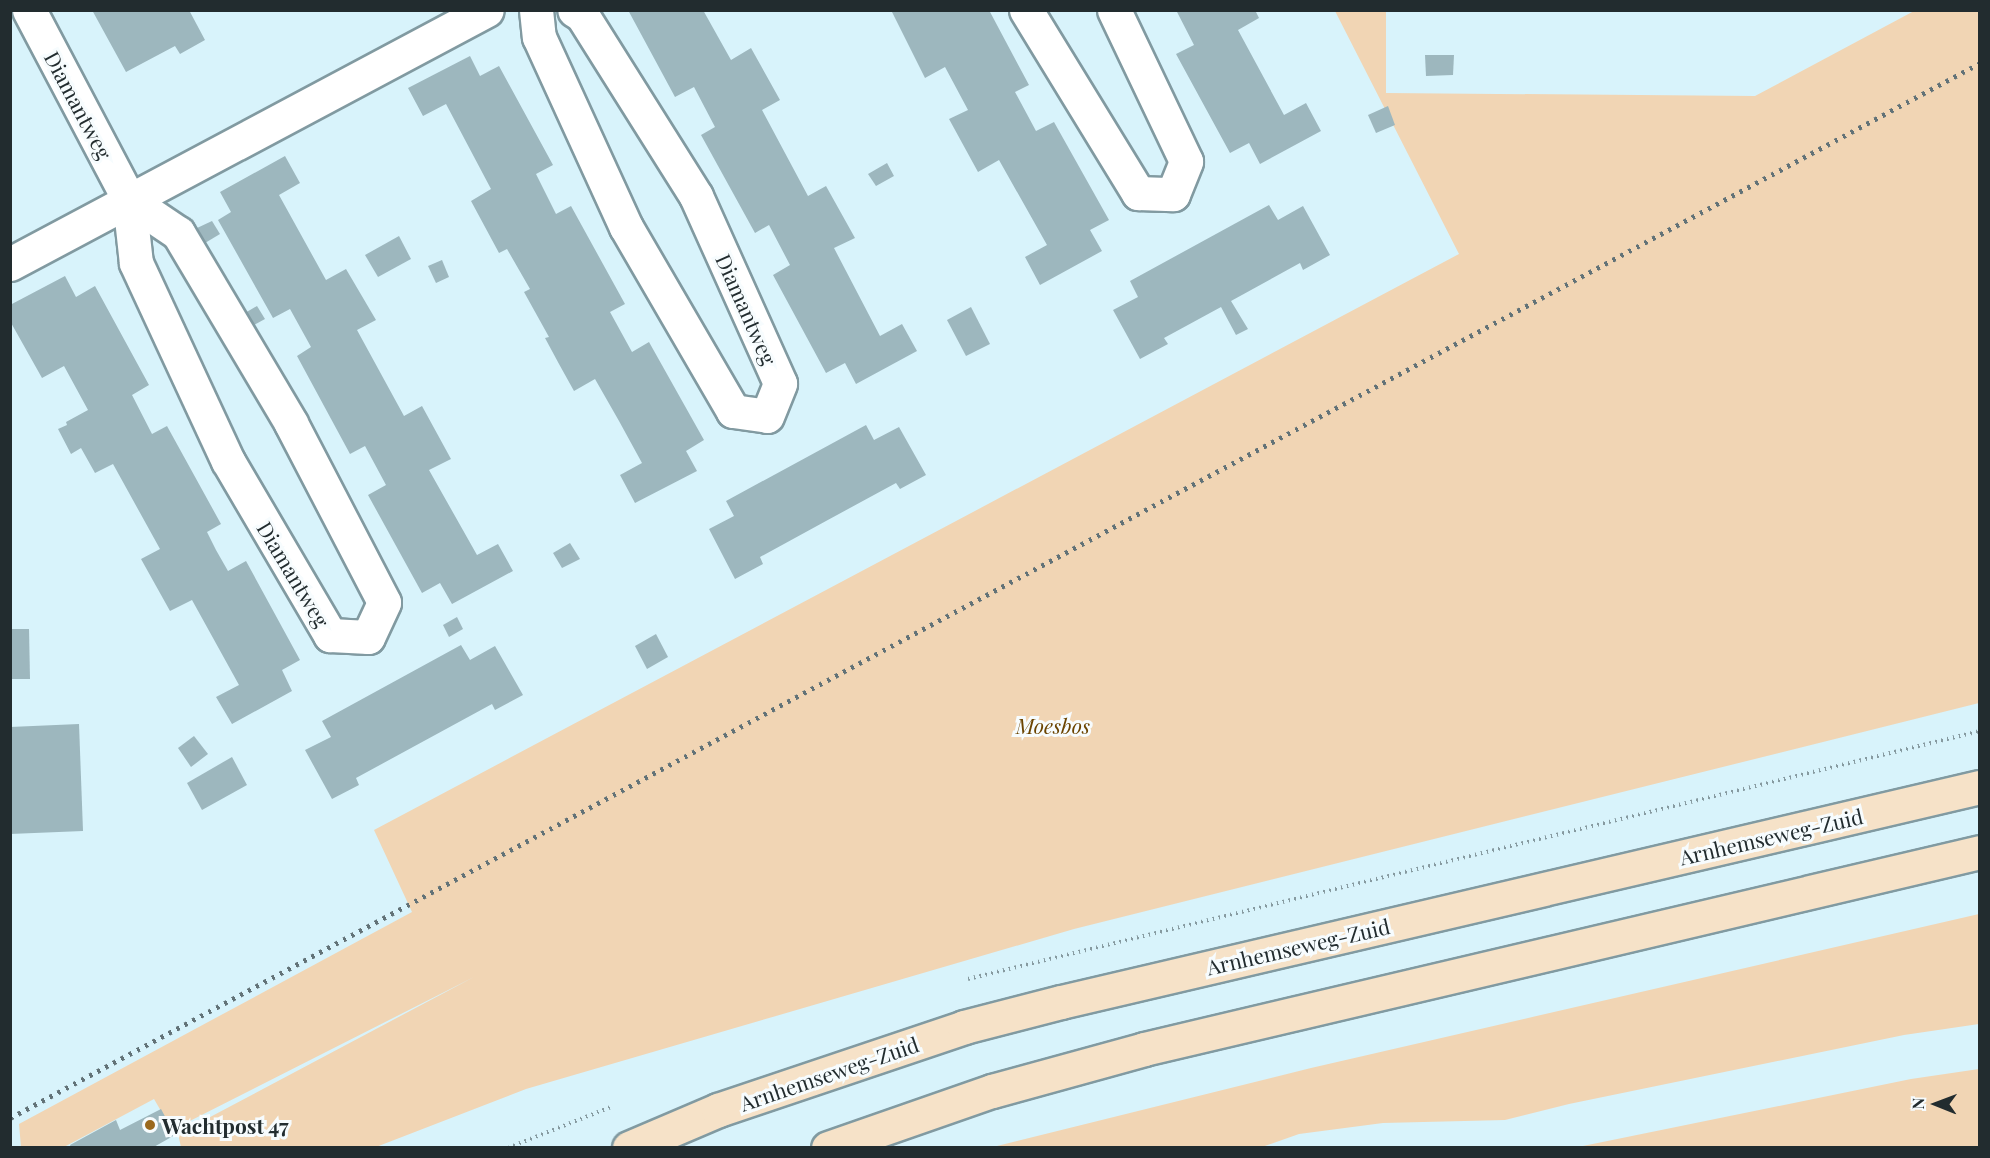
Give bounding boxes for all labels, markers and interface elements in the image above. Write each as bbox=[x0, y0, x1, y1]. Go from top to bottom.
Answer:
street label: Diamantweg bbox=[40, 47, 118, 163]
street label: Diamantweg bbox=[711, 250, 783, 368]
street label: Diamantweg bbox=[253, 517, 335, 631]
park label: Moesbos bbox=[1016, 712, 1090, 738]
street label: Arnhemseweg-Zuid bbox=[1677, 803, 1865, 869]
street label: Arnhemseweg-Zuid bbox=[1204, 913, 1392, 979]
street label: Arnhemseweg-Zuid bbox=[736, 1031, 922, 1115]
north arrow bbox=[1906, 1074, 1966, 1134]
text: N bbox=[1907, 1098, 1928, 1110]
place label: Wachtpost 47 bbox=[162, 1112, 289, 1138]
marker: Wachtpost 47 bbox=[143, 1118, 157, 1132]

